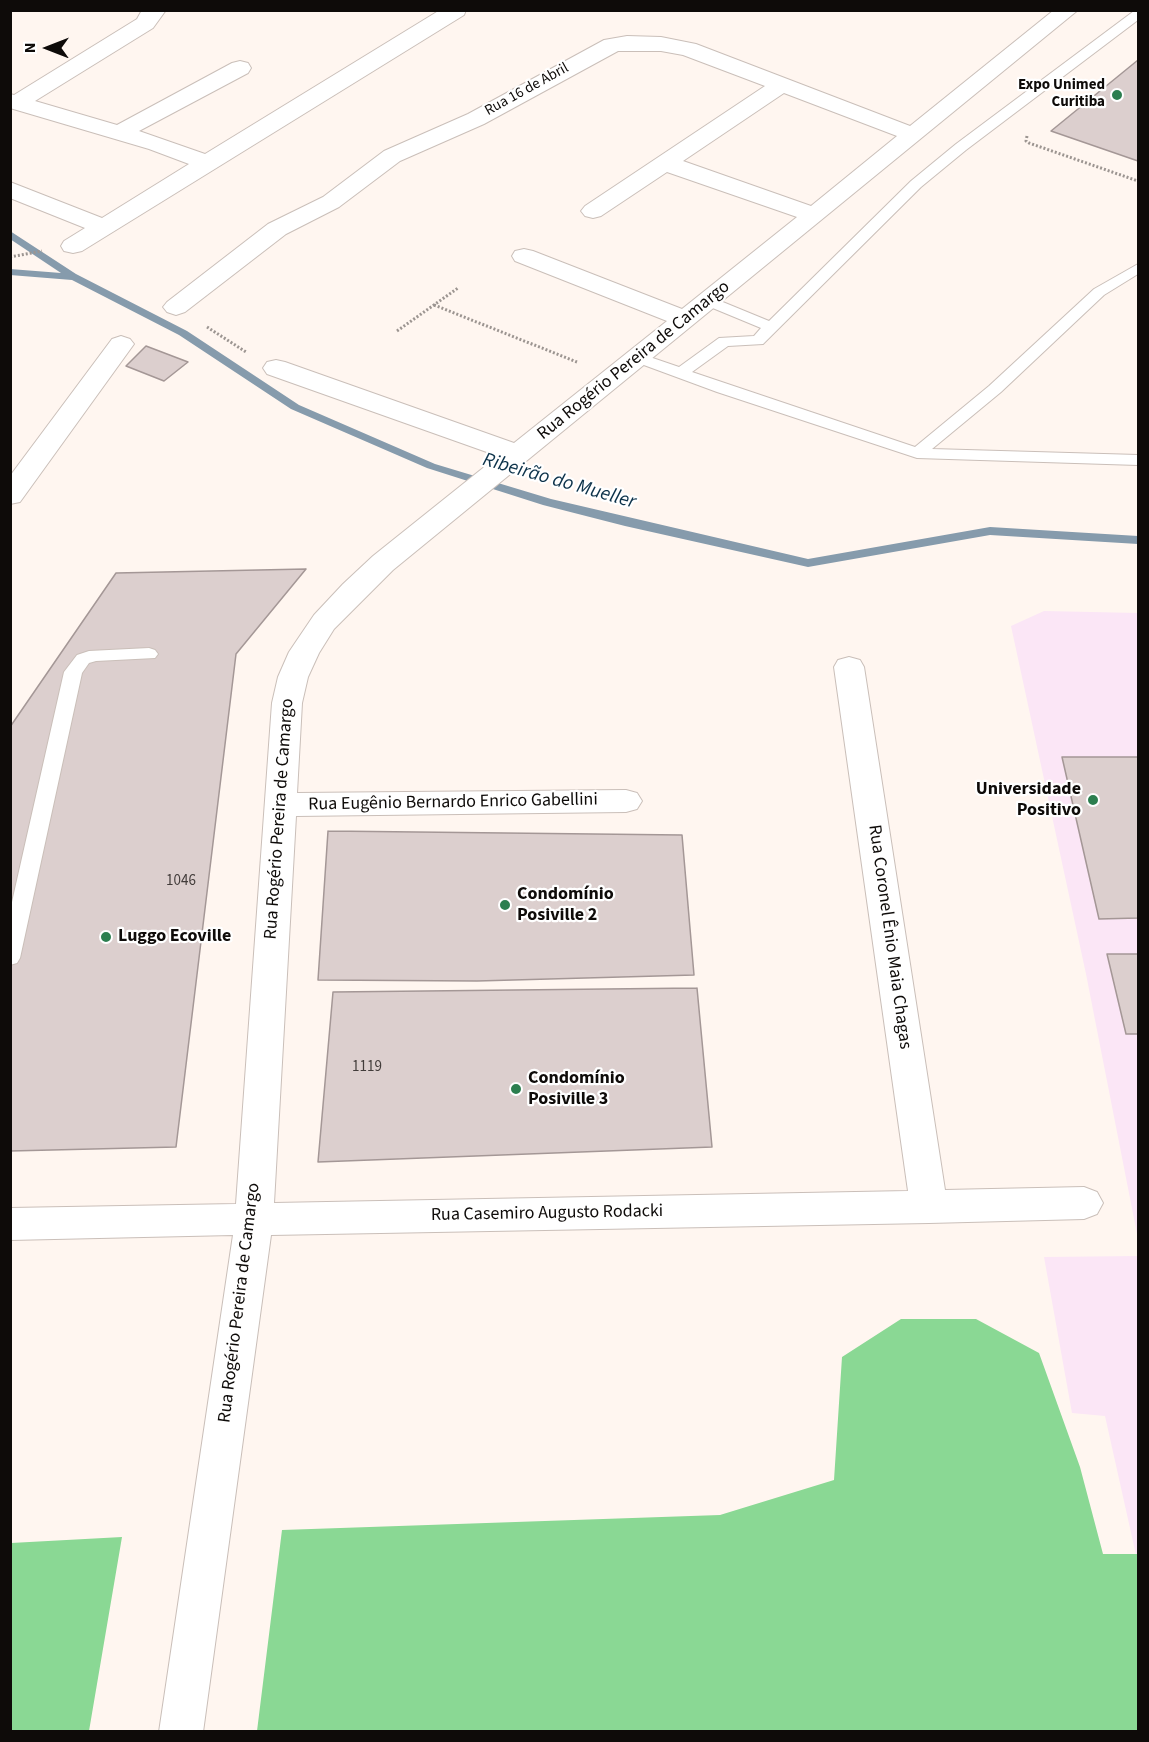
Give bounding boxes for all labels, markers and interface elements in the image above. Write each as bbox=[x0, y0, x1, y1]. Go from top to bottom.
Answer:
north arrow bbox=[18, 18, 78, 78]
text: N bbox=[19, 43, 41, 53]
street label: Rua 16 de Abril bbox=[482, 60, 572, 120]
place label: Expo Unimed Curitiba bbox=[1018, 77, 1105, 112]
marker: Expo Unimed Curitiba bbox=[1110, 88, 1124, 102]
street label: Rua Rogério Pereira de Camargo bbox=[533, 277, 735, 445]
water label: Ribeirão do Mueller bbox=[480, 449, 638, 515]
street label: Rua Rogério Pereira de Camargo bbox=[261, 698, 299, 940]
place label: Universidade Positivo bbox=[976, 779, 1081, 822]
street label: Rua Eugênio Bernardo Enrico Gabellini bbox=[308, 790, 598, 816]
marker: Universidade Positivo bbox=[1086, 793, 1100, 807]
street label: Rua Coronel Ênio Maia Chagas bbox=[863, 823, 915, 1051]
house number: 1046 bbox=[166, 873, 196, 891]
place label: Condomínio Posiville 2 bbox=[517, 884, 614, 926]
marker: Condomínio Posiville 2 bbox=[498, 898, 512, 912]
place label: Luggo Ecoville bbox=[118, 926, 231, 948]
marker: Luggo Ecoville bbox=[99, 930, 113, 944]
house number: 1119 bbox=[352, 1059, 382, 1077]
place label: Condomínio Posiville 3 bbox=[528, 1068, 625, 1110]
marker: Condomínio Posiville 3 bbox=[509, 1082, 523, 1096]
street label: Rua Rogério Pereira de Camargo bbox=[215, 1182, 265, 1424]
street label: Rua Casemiro Augusto Rodacki bbox=[431, 1201, 663, 1227]

